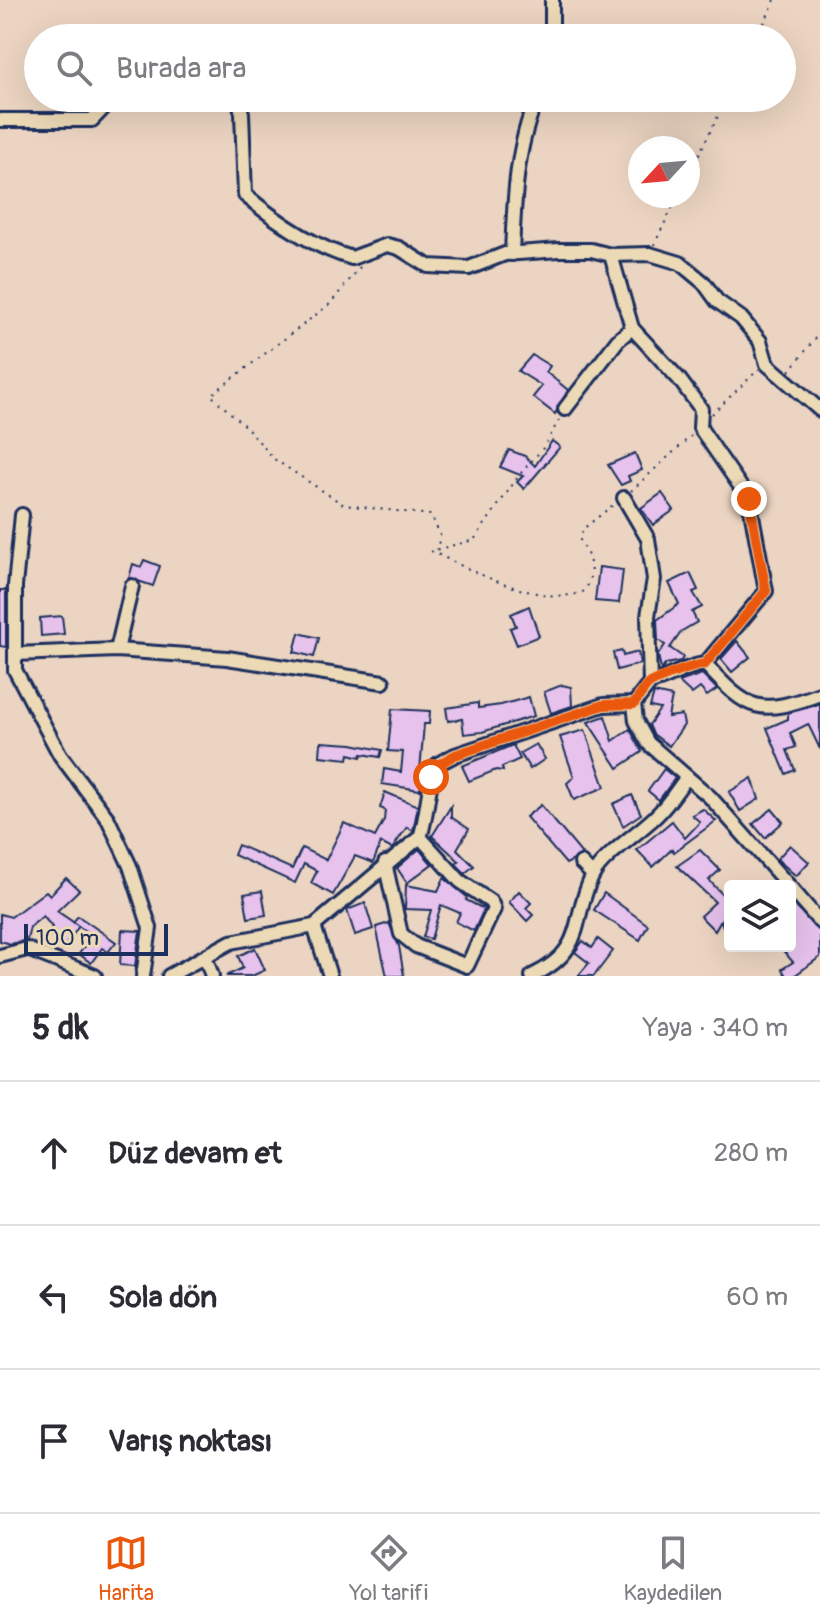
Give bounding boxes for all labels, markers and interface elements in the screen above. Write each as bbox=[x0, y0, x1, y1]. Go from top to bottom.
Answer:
search box bbox=[24, 24, 796, 112]
icon: search bbox=[52, 46, 96, 90]
text: Burada ara bbox=[116, 50, 247, 87]
north arrow bbox=[628, 136, 700, 208]
route end bbox=[731, 481, 767, 517]
route start bbox=[413, 759, 449, 795]
map controls bbox=[724, 880, 796, 952]
button: layers bbox=[724, 880, 796, 952]
scale bar bbox=[24, 920, 168, 956]
text: 100 m bbox=[36, 924, 99, 952]
text: 5 dk bbox=[32, 1007, 89, 1050]
text: Yaya · 340 m bbox=[643, 1012, 788, 1044]
icon: ahead bbox=[32, 1131, 76, 1175]
text: Düz devam et bbox=[108, 1135, 282, 1172]
text: 280 m bbox=[714, 1137, 788, 1169]
icon: left bbox=[32, 1275, 76, 1319]
text: Sola dön bbox=[108, 1279, 217, 1316]
text: 60 m bbox=[726, 1281, 788, 1313]
icon: arrive bbox=[32, 1419, 76, 1463]
text: Varış noktası bbox=[108, 1423, 272, 1460]
tab: Harita bbox=[98, 1531, 154, 1607]
tab: Yol tarifi bbox=[349, 1531, 428, 1607]
tab: Kaydedilen bbox=[624, 1531, 722, 1607]

